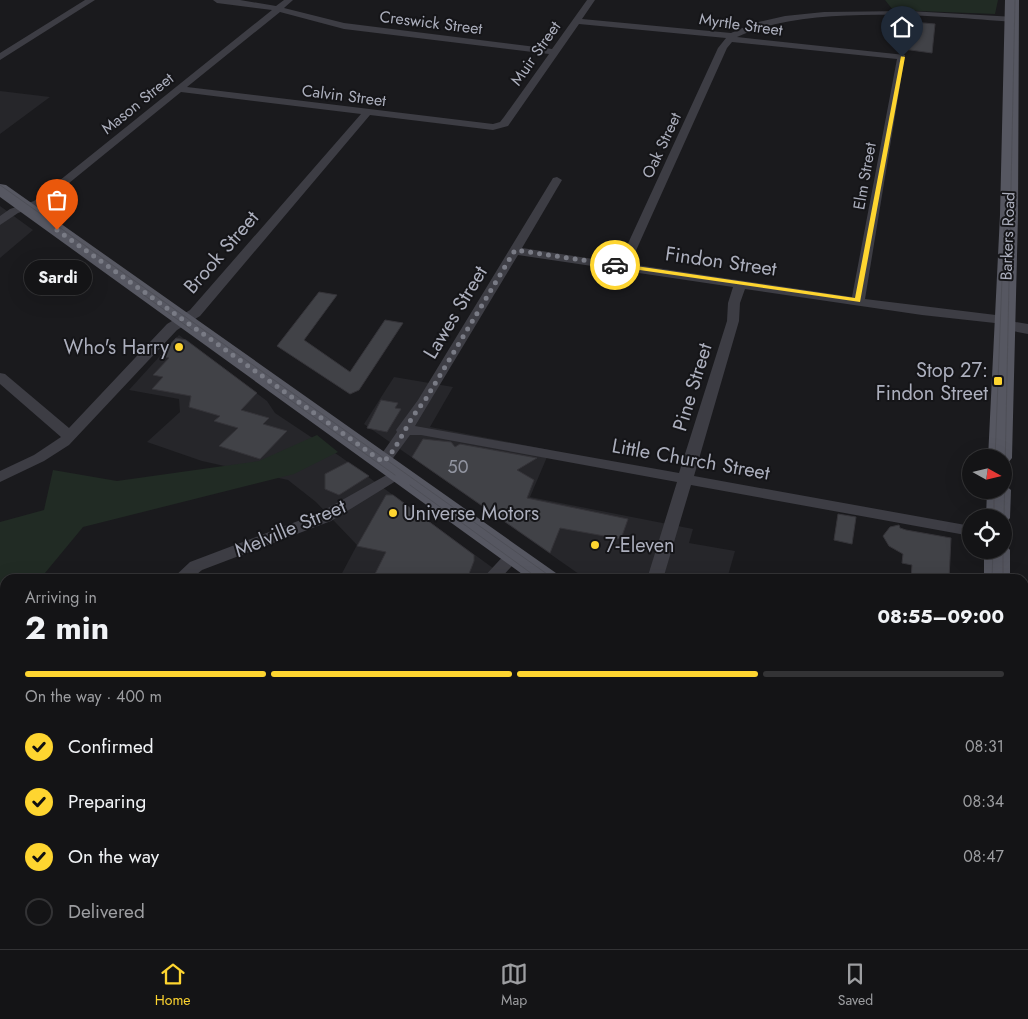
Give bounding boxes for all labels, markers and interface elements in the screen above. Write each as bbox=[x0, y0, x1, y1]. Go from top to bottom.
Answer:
street label: Creswick Street bbox=[378, 5, 484, 40]
pin bbox=[881, 6, 923, 57]
street label: Myrtle Street bbox=[698, 7, 784, 42]
icon: home bbox=[888, 13, 916, 41]
street label: Muir Street bbox=[505, 16, 566, 90]
street label: Mason Street bbox=[96, 67, 179, 140]
street label: Calvin Street bbox=[300, 79, 388, 112]
street label: Oak Street bbox=[636, 108, 687, 182]
street label: Elm Street bbox=[847, 140, 882, 212]
pin bbox=[36, 179, 78, 230]
icon: bag bbox=[43, 186, 71, 214]
street label: Barkers Road bbox=[994, 191, 1021, 281]
street label: Brook Street bbox=[177, 204, 266, 300]
street label: Findon Street bbox=[663, 239, 779, 284]
courier bbox=[590, 240, 640, 290]
icon: car bbox=[601, 251, 629, 279]
callout: Sardi bbox=[23, 260, 91, 295]
street label: Lawes Street bbox=[416, 260, 495, 364]
text: Sardi bbox=[38, 266, 78, 289]
place label: Who's Harry bbox=[64, 333, 169, 362]
street label: Pine Street bbox=[665, 339, 720, 435]
marker: Who's Harry bbox=[173, 341, 185, 353]
place label: Stop 27: Findon Street bbox=[876, 356, 988, 408]
marker: Stop 27: Findon Street bbox=[992, 375, 1004, 387]
street label: Little Church Street bbox=[610, 431, 772, 488]
north arrow bbox=[962, 449, 1012, 499]
map controls bbox=[962, 449, 1012, 559]
house number: 50 bbox=[448, 454, 469, 480]
street label: Melville Street bbox=[230, 492, 350, 565]
place label: Universe Motors bbox=[403, 499, 539, 528]
marker: Universe Motors bbox=[387, 507, 399, 519]
button: locate bbox=[962, 509, 1012, 559]
place label: 7-Eleven bbox=[605, 531, 675, 560]
marker: 7-Eleven bbox=[589, 539, 601, 551]
text: Arriving in bbox=[25, 586, 97, 609]
text: 08:55–09:00 bbox=[877, 603, 1004, 630]
text: 2 min bbox=[25, 605, 109, 651]
text: On the way · 400 m bbox=[25, 685, 162, 708]
icon: check bbox=[25, 733, 53, 761]
text: Confirmed bbox=[68, 733, 154, 760]
text: 08:31 bbox=[965, 735, 1004, 758]
icon: check bbox=[25, 788, 53, 816]
text: Preparing bbox=[68, 788, 146, 815]
text: 08:34 bbox=[963, 790, 1004, 813]
icon: check bbox=[25, 843, 53, 871]
text: On the way bbox=[68, 843, 159, 870]
text: 08:47 bbox=[963, 845, 1004, 868]
text: Delivered bbox=[68, 898, 145, 925]
tab: Home bbox=[155, 960, 191, 1010]
tab: Map bbox=[500, 960, 528, 1010]
tab: Saved bbox=[838, 960, 873, 1010]

